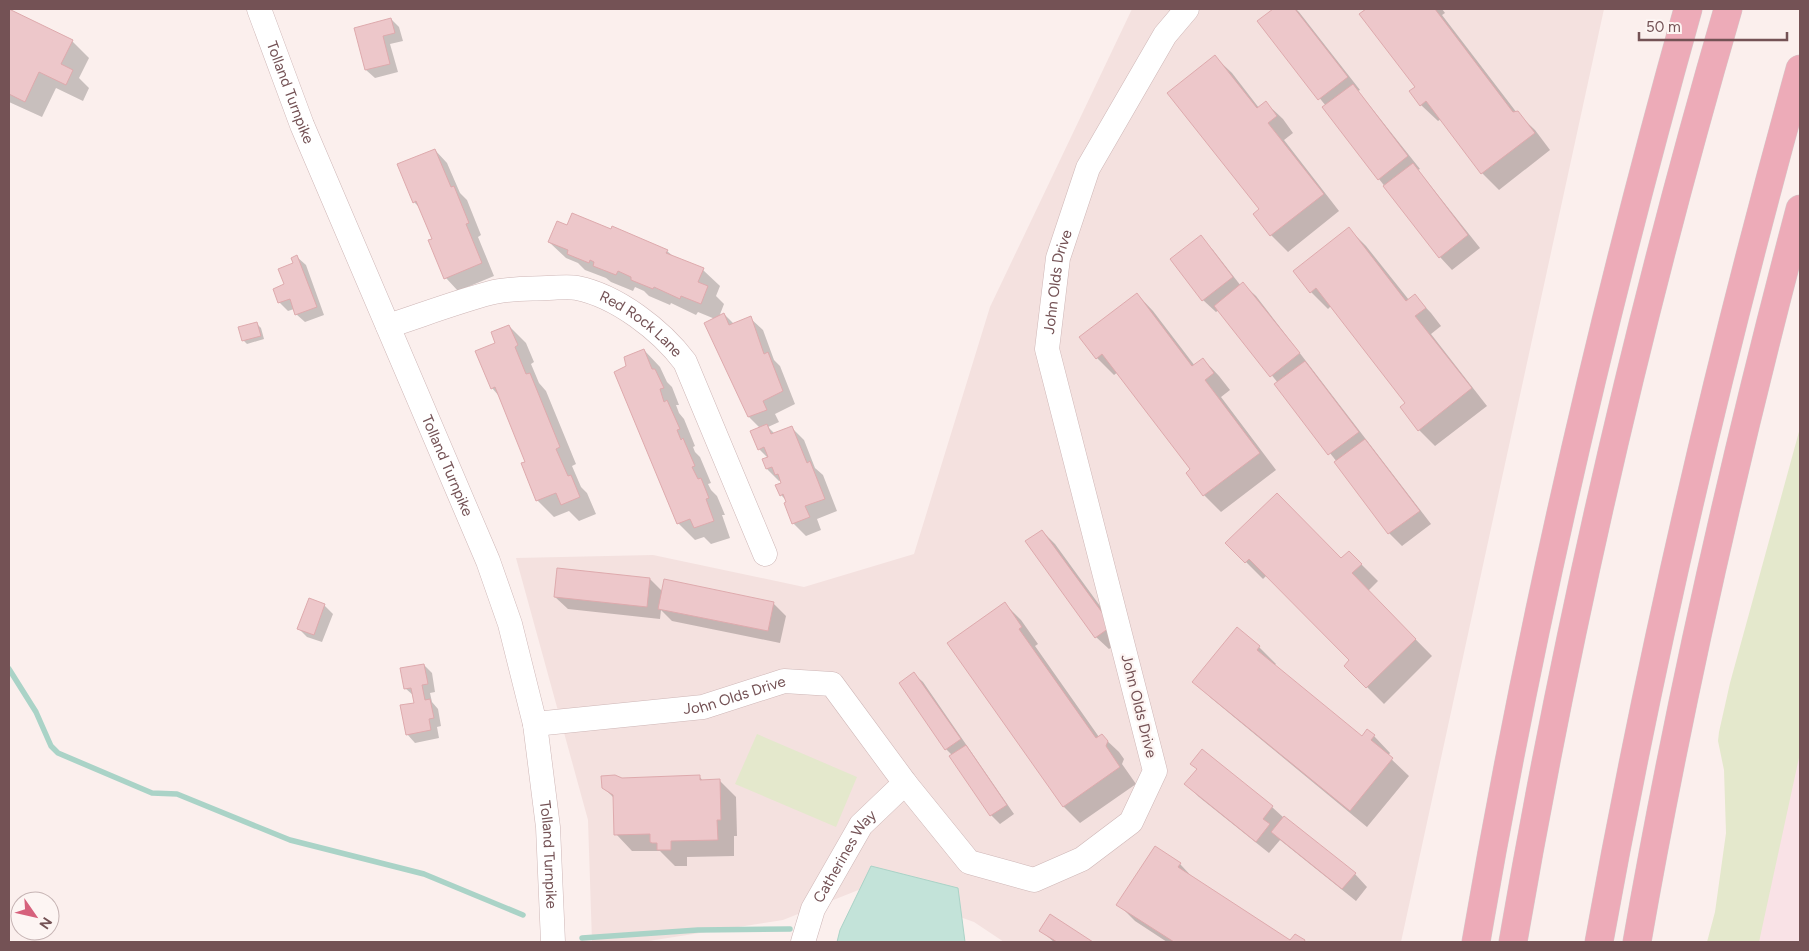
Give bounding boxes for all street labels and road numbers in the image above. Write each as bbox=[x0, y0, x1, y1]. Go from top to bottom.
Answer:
street label: Tolland Turnpike bbox=[263, 39, 318, 146]
street label: John Olds Drive bbox=[1040, 227, 1076, 335]
street label: Red Rock Lane bbox=[597, 287, 686, 361]
street label: Tolland Turnpike bbox=[418, 412, 477, 519]
street label: John Olds Drive bbox=[1117, 652, 1161, 760]
street label: John Olds Drive bbox=[682, 672, 788, 718]
street label: Tolland Turnpike bbox=[536, 800, 561, 909]
street label: Catherines Way bbox=[809, 806, 880, 906]

